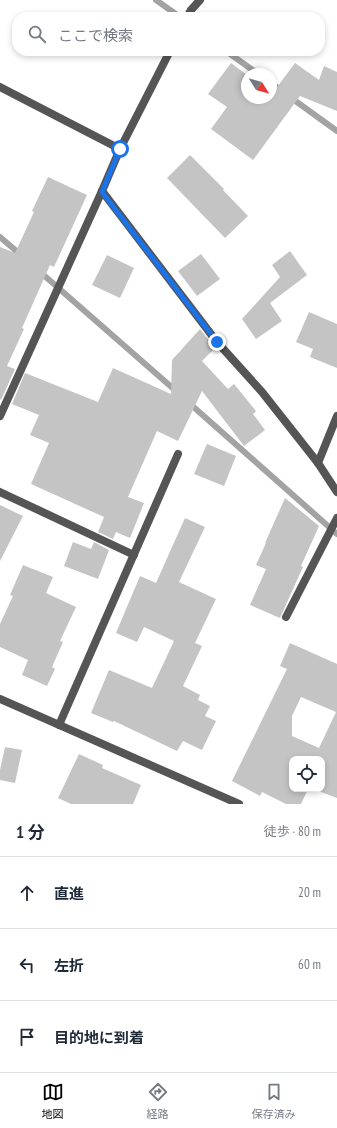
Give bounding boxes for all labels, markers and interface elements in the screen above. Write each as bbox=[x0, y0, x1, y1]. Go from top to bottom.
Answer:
search box bbox=[12, 12, 325, 56]
icon: search bbox=[26, 23, 48, 45]
text: ここで検索 bbox=[58, 26, 133, 45]
north arrow bbox=[241, 68, 277, 104]
route start bbox=[111, 140, 129, 158]
route end bbox=[208, 333, 226, 351]
map controls bbox=[289, 756, 325, 792]
button: locate bbox=[289, 756, 325, 792]
text: 1 分 bbox=[16, 821, 45, 843]
text: 徒歩 · 80 m bbox=[264, 823, 321, 840]
icon: ahead bbox=[16, 882, 38, 904]
text: 直進 bbox=[54, 884, 84, 903]
text: 20 m bbox=[298, 884, 321, 901]
icon: left bbox=[16, 954, 38, 976]
text: 左折 bbox=[54, 956, 84, 975]
text: 60 m bbox=[298, 956, 321, 973]
icon: arrive bbox=[16, 1026, 38, 1048]
text: 目的地に到着 bbox=[54, 1028, 144, 1047]
tab: 地図 bbox=[42, 1081, 64, 1121]
tab: 経路 bbox=[147, 1081, 169, 1121]
tab: 保存済み bbox=[252, 1081, 296, 1121]

